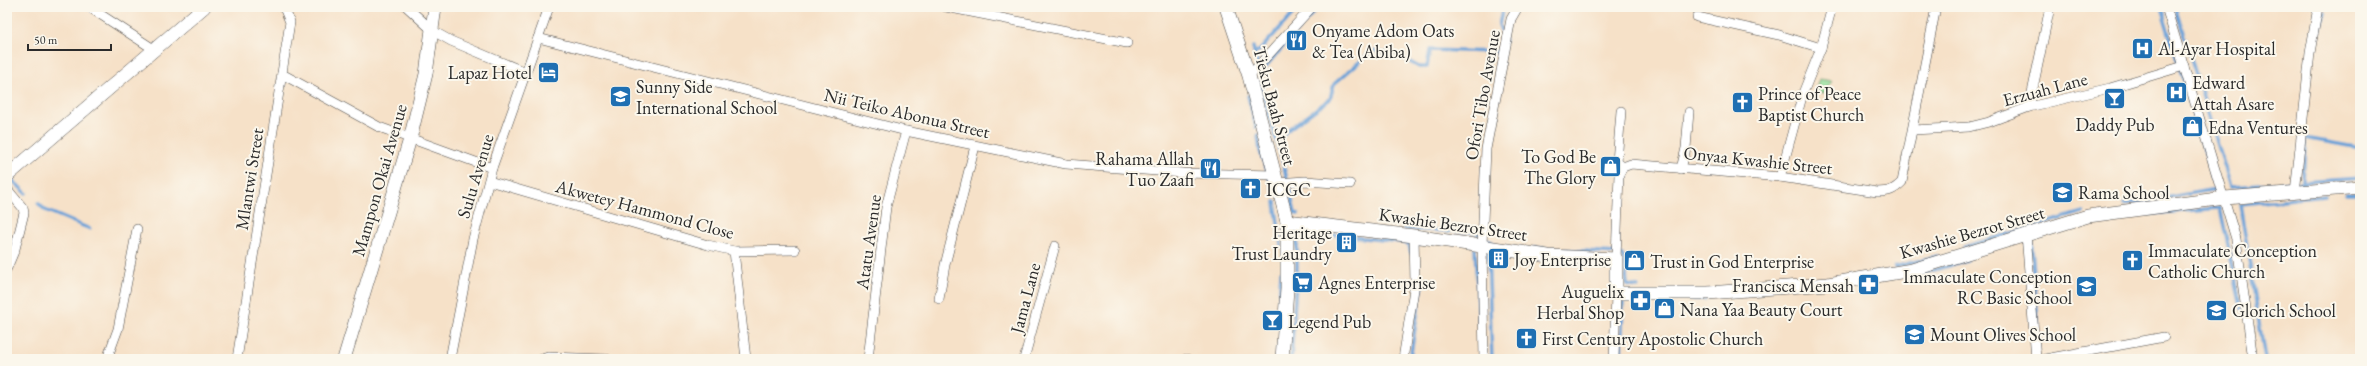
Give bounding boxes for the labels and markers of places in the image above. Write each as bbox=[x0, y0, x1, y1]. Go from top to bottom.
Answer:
place label: Onyame Adom Oats & Tea (Abiba) bbox=[1312, 19, 1455, 63]
restaurant icon: Onyame Adom Oats & Tea (Abiba) bbox=[1284, 27, 1310, 53]
hospital icon: Al-Ayar Hospital bbox=[2129, 35, 2155, 61]
place label: Al-Ayar Hospital bbox=[2157, 37, 2276, 60]
hotel icon: Lapaz Hotel bbox=[535, 59, 561, 85]
place label: Lapaz Hotel bbox=[448, 61, 532, 84]
place label: Edward Attah Asare bbox=[2191, 71, 2274, 115]
place label: Sunny Side International School bbox=[636, 75, 777, 119]
hospital icon: Edward Attah Asare bbox=[2163, 79, 2189, 105]
place label: Prince of Peace Baptist Church bbox=[1758, 82, 1864, 126]
school or university icon: Sunny Side International School bbox=[607, 83, 633, 109]
bar icon: Daddy Pub bbox=[2102, 86, 2128, 112]
church icon: Prince of Peace Baptist Church bbox=[1730, 90, 1756, 116]
place label: Daddy Pub bbox=[2075, 113, 2155, 136]
shop icon: Edna Ventures bbox=[2180, 114, 2206, 140]
place label: Edna Ventures bbox=[2208, 116, 2308, 139]
place label: To God Be The Glory bbox=[1521, 145, 1596, 189]
place label: Rahama Allah Tuo Zaafi bbox=[1095, 147, 1194, 191]
shop icon: To God Be The Glory bbox=[1598, 153, 1624, 179]
restaurant icon: Rahama Allah Tuo Zaafi bbox=[1197, 155, 1223, 181]
church icon: ICGC bbox=[1238, 176, 1264, 202]
place label: ICGC bbox=[1266, 178, 1311, 201]
school or university icon: Rama School bbox=[2050, 179, 2076, 205]
place label: Rama School bbox=[2078, 181, 2170, 204]
place label: Heritage Trust Laundry bbox=[1231, 221, 1332, 265]
building icon: Heritage Trust Laundry bbox=[1334, 229, 1360, 255]
place label: Immaculate Conception Catholic Church bbox=[2148, 239, 2317, 283]
building icon: Joy Enterprise bbox=[1486, 246, 1512, 272]
church icon: Immaculate Conception Catholic Church bbox=[2119, 247, 2145, 273]
place label: Joy Enterprise bbox=[1512, 248, 1611, 271]
shop icon: Trust in God Enterprise bbox=[1622, 248, 1648, 274]
place label: Trust in God Enterprise bbox=[1650, 250, 1814, 273]
place label: Immaculate Conception RC Basic School bbox=[1903, 265, 2072, 309]
supermarket icon: Agnes Enterprise bbox=[1290, 269, 1316, 295]
place label: Agnes Enterprise bbox=[1317, 271, 1435, 294]
pharmacy icon: Francisca Mensah bbox=[1856, 272, 1882, 298]
school or university icon: Immaculate Conception RC Basic School bbox=[2074, 273, 2100, 299]
place label: Francisca Mensah bbox=[1732, 274, 1854, 297]
place label: Auguelix Herbal Shop bbox=[1536, 280, 1624, 324]
pharmacy icon: Auguelix Herbal Shop bbox=[1627, 288, 1653, 314]
shop icon: Nana Yaa Beauty Court bbox=[1652, 296, 1678, 322]
school or university icon: Glorich School bbox=[2203, 297, 2229, 323]
place label: Nana Yaa Beauty Court bbox=[1680, 298, 1843, 321]
place label: Glorich School bbox=[2232, 299, 2336, 322]
bar icon: Legend Pub bbox=[1259, 308, 1285, 334]
place label: Legend Pub bbox=[1288, 310, 1371, 333]
school or university icon: Mount Olives School bbox=[1902, 321, 1928, 347]
place label: Mount Olives School bbox=[1930, 323, 2076, 346]
church icon: First Century Apostolic Church bbox=[1513, 325, 1539, 351]
place label: First Century Apostolic Church bbox=[1542, 327, 1763, 350]

